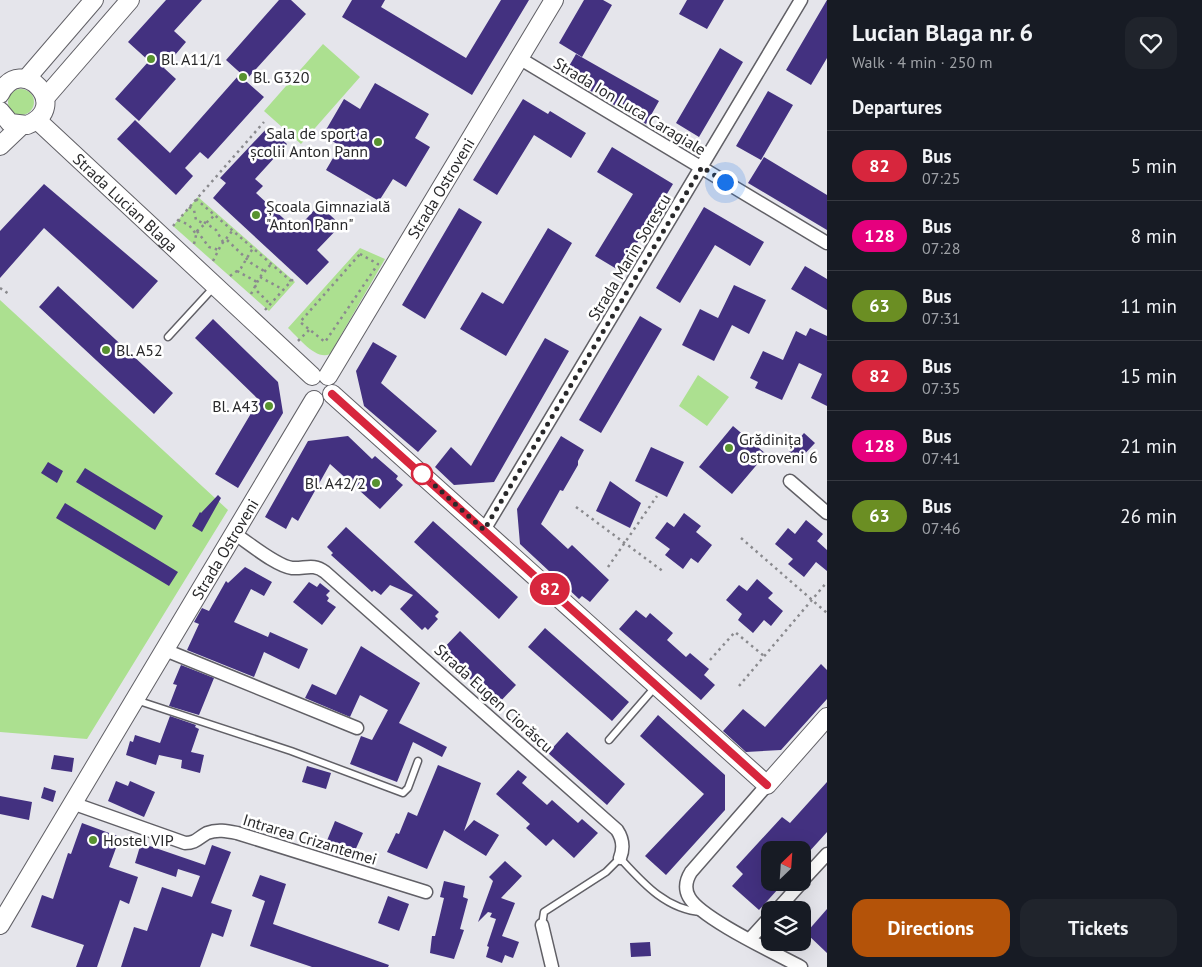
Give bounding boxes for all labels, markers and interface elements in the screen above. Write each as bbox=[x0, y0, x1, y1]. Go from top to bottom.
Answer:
text: Lucian Blaga nr. 6 bbox=[852, 17, 1033, 48]
button: heart bbox=[1125, 17, 1177, 69]
place label: Bl. A11/1 bbox=[161, 49, 222, 69]
text: Walk · 4 min · 250 m bbox=[852, 52, 992, 72]
marker: Bl. A11/1 bbox=[145, 53, 157, 65]
street label: Strada Ion Luca Caragiale bbox=[550, 53, 710, 159]
place label: Bl. G320 bbox=[253, 67, 310, 87]
marker: Bl. G320 bbox=[237, 71, 249, 83]
text: Departures bbox=[852, 95, 942, 119]
place label: Sala de sport a școlii Anton Pann bbox=[250, 123, 368, 161]
street label: Strada Ostroveni bbox=[403, 134, 479, 242]
marker: Sala de sport a școlii Anton Pann bbox=[372, 136, 384, 148]
text: Bus bbox=[922, 144, 951, 168]
street label: Strada Lucian Blaga bbox=[69, 149, 182, 256]
text: 82 bbox=[869, 154, 890, 177]
text: 5 min bbox=[1131, 154, 1177, 178]
text: 07:25 bbox=[922, 168, 960, 188]
your location bbox=[713, 170, 738, 195]
street label: Strada Marin Sorescu bbox=[583, 190, 675, 324]
place label: Școala Gimnazială "Anton Pann" bbox=[266, 196, 390, 234]
marker: Școala Gimnazială "Anton Pann" bbox=[250, 209, 262, 221]
text: Bus bbox=[922, 214, 951, 238]
text: 128 bbox=[864, 224, 895, 247]
text: 8 min bbox=[1131, 224, 1177, 248]
text: 07:28 bbox=[922, 238, 960, 258]
text: Bus bbox=[922, 284, 951, 308]
text: 63 bbox=[869, 294, 890, 317]
text: 11 min bbox=[1120, 294, 1177, 318]
text: 07:31 bbox=[922, 308, 960, 328]
place label: Bl. A52 bbox=[116, 340, 163, 360]
marker: Bl. A52 bbox=[100, 344, 112, 356]
text: Bus bbox=[922, 354, 951, 378]
text: 82 bbox=[869, 364, 890, 387]
text: 15 min bbox=[1120, 364, 1177, 388]
text: 07:35 bbox=[922, 378, 960, 398]
place label: Bl. A43 bbox=[212, 396, 259, 416]
marker: Bl. A43 bbox=[263, 400, 275, 412]
text: Bus bbox=[922, 424, 951, 448]
place label: Grădinița Ostroveni 6 bbox=[739, 429, 818, 467]
text: 128 bbox=[864, 434, 895, 457]
text: 21 min bbox=[1120, 434, 1177, 458]
marker: Grădinița Ostroveni 6 bbox=[723, 442, 735, 454]
text: 07:41 bbox=[922, 448, 960, 468]
unlabelled marker bbox=[411, 463, 433, 485]
place label: Bl. A42/2 bbox=[305, 473, 366, 493]
marker: Bl. A42/2 bbox=[370, 477, 382, 489]
text: Bus bbox=[922, 494, 951, 518]
street label: Strada Ostroveni bbox=[187, 495, 263, 603]
text: 63 bbox=[869, 504, 890, 527]
text: 26 min bbox=[1120, 504, 1177, 528]
text: 07:46 bbox=[922, 518, 960, 538]
line badge: 82 bbox=[528, 573, 572, 605]
text: 82 bbox=[540, 577, 560, 600]
street label: Strada Eugen Ciorăscu bbox=[430, 639, 558, 757]
street label: Intrarea Crizantemei bbox=[241, 809, 379, 869]
place label: Hostel VIP bbox=[103, 830, 174, 850]
marker: Hostel VIP bbox=[87, 834, 99, 846]
north arrow bbox=[761, 841, 811, 891]
map controls bbox=[761, 841, 811, 951]
button: Directions bbox=[852, 899, 1010, 957]
button: Tickets bbox=[1020, 899, 1177, 957]
button: layers bbox=[761, 901, 811, 951]

